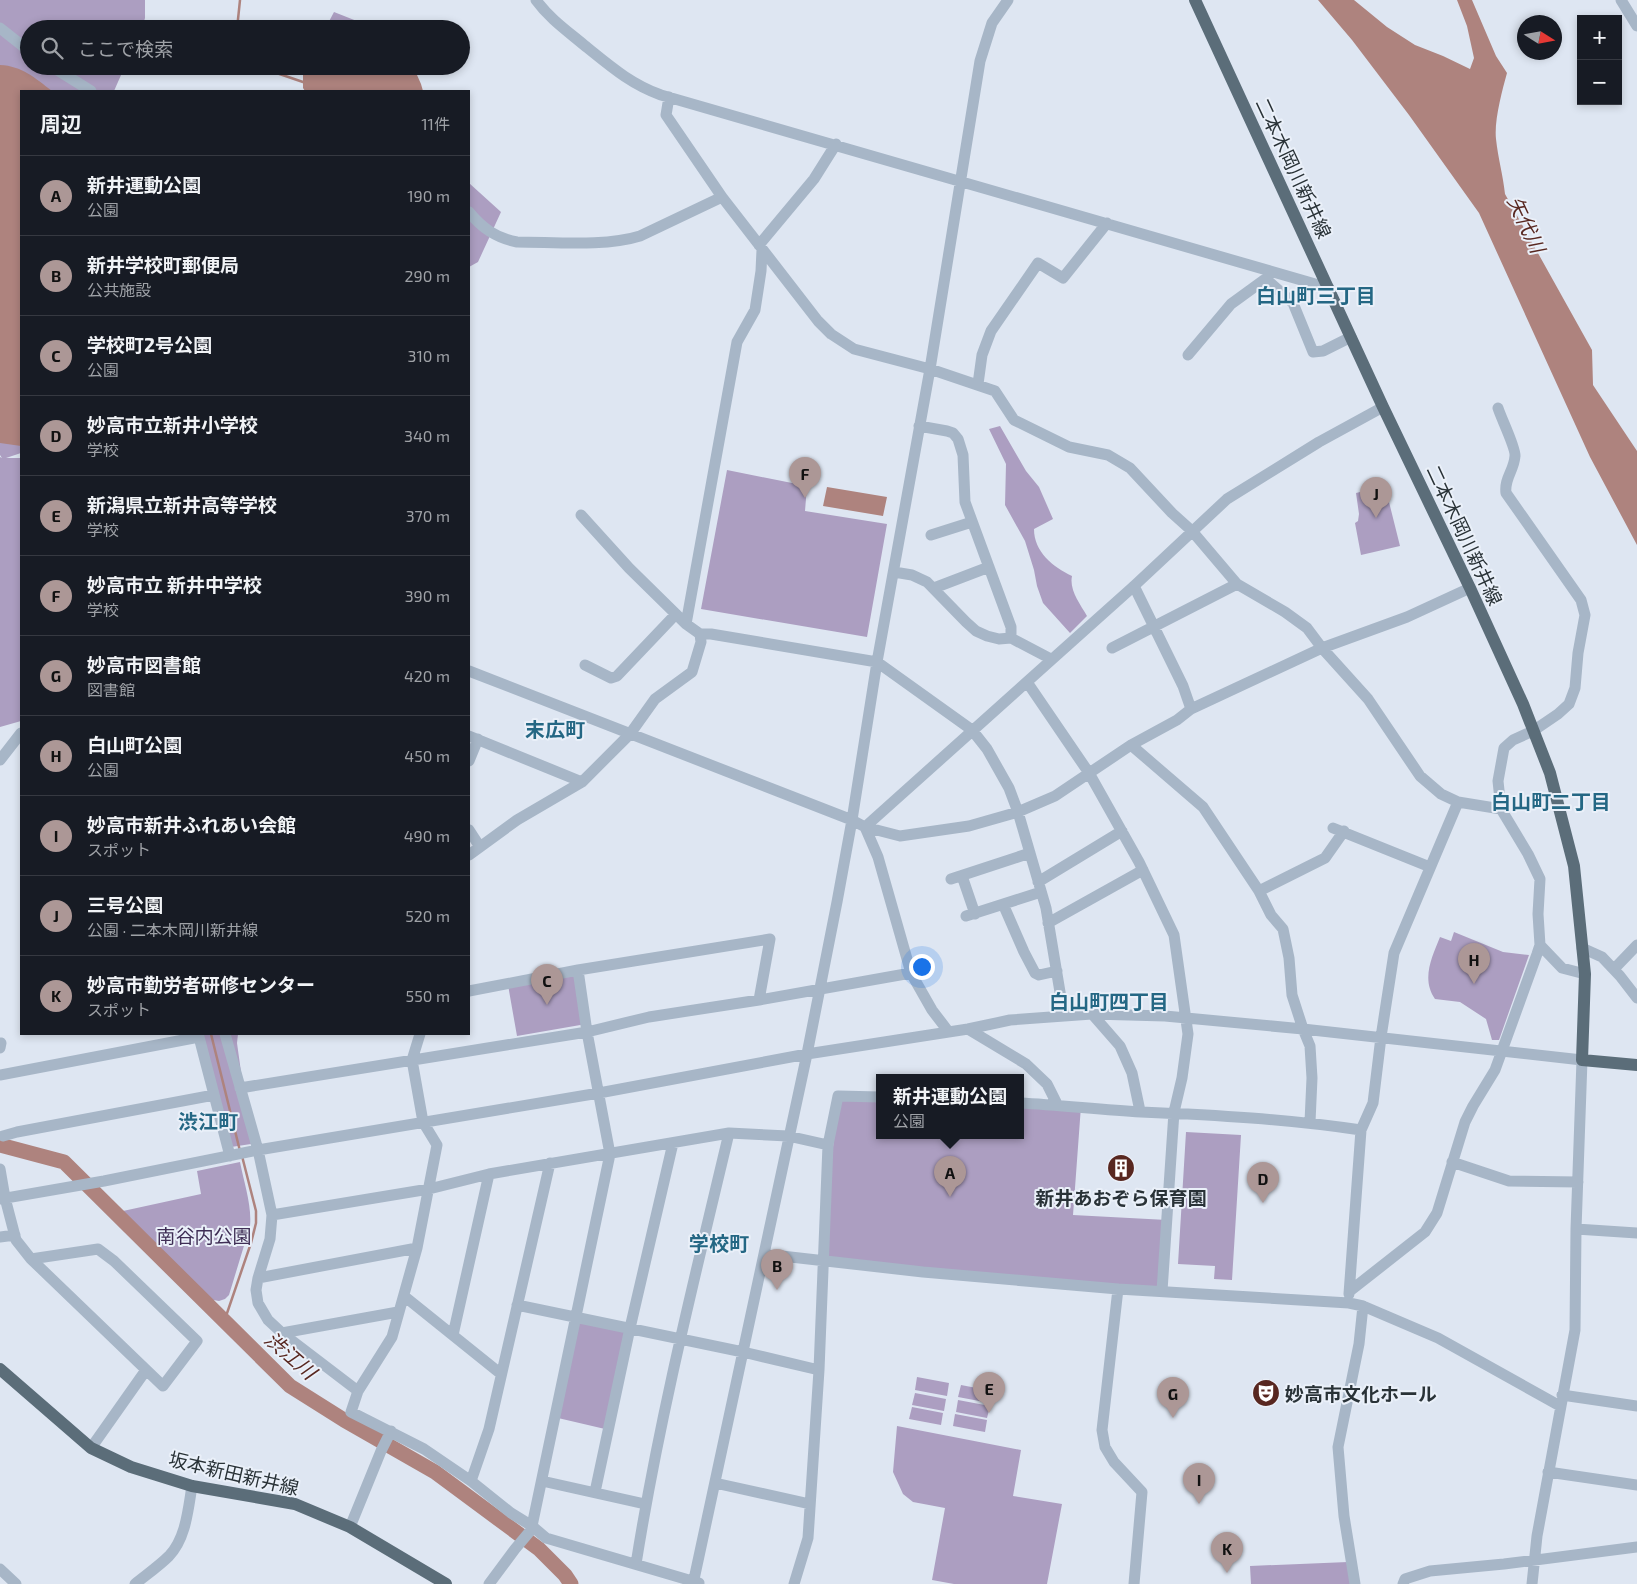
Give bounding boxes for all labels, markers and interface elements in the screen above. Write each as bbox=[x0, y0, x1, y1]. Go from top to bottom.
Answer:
north arrow bbox=[1517, 15, 1562, 60]
map controls bbox=[1577, 15, 1622, 105]
button: + bbox=[1577, 15, 1622, 60]
search box bbox=[20, 20, 470, 75]
icon: search bbox=[38, 34, 66, 62]
text: ここで検索 bbox=[78, 37, 173, 60]
button: − bbox=[1577, 60, 1622, 105]
street label: 二本木岡川新井線 bbox=[1251, 94, 1337, 242]
text: 周辺 bbox=[40, 111, 82, 136]
text: 11件 bbox=[421, 114, 450, 133]
text: 新井運動公園 bbox=[87, 173, 201, 196]
text: A bbox=[51, 186, 61, 205]
text: 190 m bbox=[407, 186, 450, 205]
water label: 矢代川 bbox=[1503, 192, 1551, 258]
text: 公園 bbox=[87, 200, 119, 219]
text: 新井学校町郵便局 bbox=[87, 253, 239, 276]
text: B bbox=[51, 266, 61, 285]
text: 290 m bbox=[405, 266, 450, 285]
text: 公共施設 bbox=[87, 280, 151, 299]
district label: 白山町三丁目 bbox=[1256, 283, 1376, 307]
text: 学校町2号公園 bbox=[87, 333, 212, 356]
text: C bbox=[51, 346, 61, 365]
text: 310 m bbox=[408, 346, 450, 365]
text: 公園 bbox=[87, 360, 119, 379]
text: 妙高市立新井小学校 bbox=[87, 413, 258, 436]
text: D bbox=[51, 426, 61, 445]
text: 340 m bbox=[404, 426, 450, 445]
text: 学校 bbox=[87, 440, 119, 459]
pin: F bbox=[789, 457, 821, 498]
street label: 二本木岡川新井線 bbox=[1422, 461, 1508, 609]
pin: J bbox=[1360, 477, 1392, 518]
text: 新潟県立新井高等学校 bbox=[87, 493, 277, 516]
text: E bbox=[51, 506, 61, 525]
text: 370 m bbox=[406, 506, 450, 525]
text: 学校 bbox=[87, 520, 119, 539]
text: 妙高市立 新井中学校 bbox=[87, 573, 262, 596]
text: F bbox=[52, 586, 60, 605]
text: 390 m bbox=[405, 586, 450, 605]
text: 学校 bbox=[87, 600, 119, 619]
text: 妙高市図書館 bbox=[87, 653, 201, 676]
text: G bbox=[51, 666, 61, 685]
text: 420 m bbox=[404, 666, 450, 685]
text: 図書館 bbox=[87, 680, 135, 699]
district label: 末広町 bbox=[525, 717, 585, 741]
text: 白山町公園 bbox=[87, 733, 182, 756]
text: H bbox=[50, 746, 62, 765]
text: 450 m bbox=[404, 746, 450, 765]
text: 公園 bbox=[87, 760, 119, 779]
district label: 白山町二丁目 bbox=[1491, 789, 1611, 813]
text: 妙高市新井ふれあい会館 bbox=[87, 813, 296, 836]
text: I bbox=[54, 826, 58, 845]
text: 490 m bbox=[404, 826, 450, 845]
text: スポット bbox=[87, 840, 151, 859]
text: 三号公園 bbox=[87, 893, 163, 916]
text: J bbox=[53, 906, 59, 925]
text: 520 m bbox=[405, 906, 450, 925]
text: 公園 · 二本木岡川新井線 bbox=[87, 920, 258, 939]
pin: H bbox=[1458, 943, 1490, 984]
your location bbox=[909, 954, 935, 980]
pin: C bbox=[531, 964, 563, 1005]
text: 妙高市勤労者研修センター bbox=[87, 973, 315, 996]
text: K bbox=[51, 986, 61, 1005]
text: 550 m bbox=[406, 986, 450, 1005]
district label: 白山町四丁目 bbox=[1049, 989, 1169, 1013]
text: スポット bbox=[87, 1000, 151, 1019]
popup bbox=[876, 1074, 1024, 1139]
text: 新井運動公園 bbox=[893, 1084, 1007, 1107]
district label: 渋江町 bbox=[178, 1109, 238, 1133]
text: 公園 bbox=[893, 1111, 925, 1130]
building icon: 新井あおぞら保育園 bbox=[1106, 1153, 1136, 1183]
pin: A bbox=[934, 1156, 966, 1197]
pin: D bbox=[1247, 1162, 1279, 1203]
place label: 新井あおぞら保育園 bbox=[1035, 1186, 1207, 1209]
park label: 南谷内公園 bbox=[156, 1224, 252, 1247]
district label: 学校町 bbox=[689, 1231, 749, 1255]
pin: B bbox=[761, 1249, 793, 1290]
water label: 渋江川 bbox=[260, 1326, 323, 1385]
pin: E bbox=[973, 1372, 1005, 1413]
pin: G bbox=[1157, 1377, 1189, 1418]
theatre icon: 妙高市文化ホール bbox=[1251, 1378, 1281, 1408]
place label: 妙高市文化ホール bbox=[1285, 1382, 1437, 1405]
street label: 坂本新田新井線 bbox=[167, 1447, 301, 1499]
pin: I bbox=[1183, 1463, 1215, 1504]
pin: K bbox=[1211, 1532, 1243, 1573]

